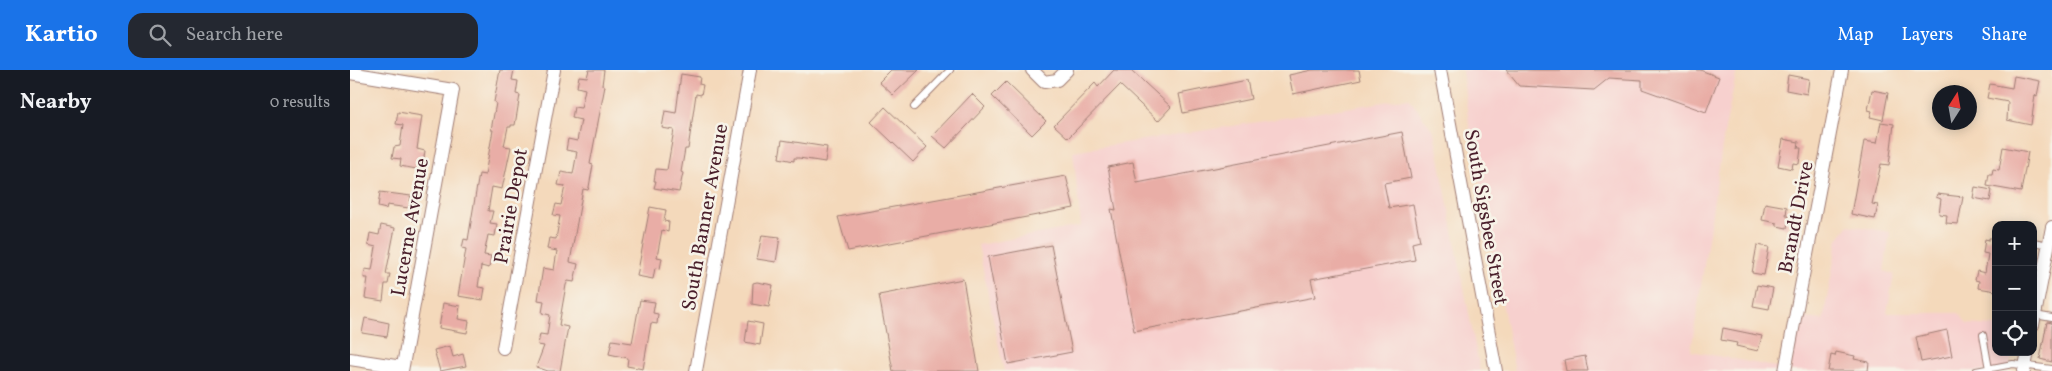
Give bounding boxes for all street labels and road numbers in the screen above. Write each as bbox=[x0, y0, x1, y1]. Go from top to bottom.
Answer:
street label: South Banner Avenue bbox=[676, 122, 736, 313]
street label: South Sigsbee Street bbox=[1456, 127, 1514, 307]
street label: Prairie Depot bbox=[488, 146, 536, 266]
street label: Lucerne Avenue bbox=[385, 156, 437, 299]
street label: Brandt Drive bbox=[1772, 159, 1822, 276]

